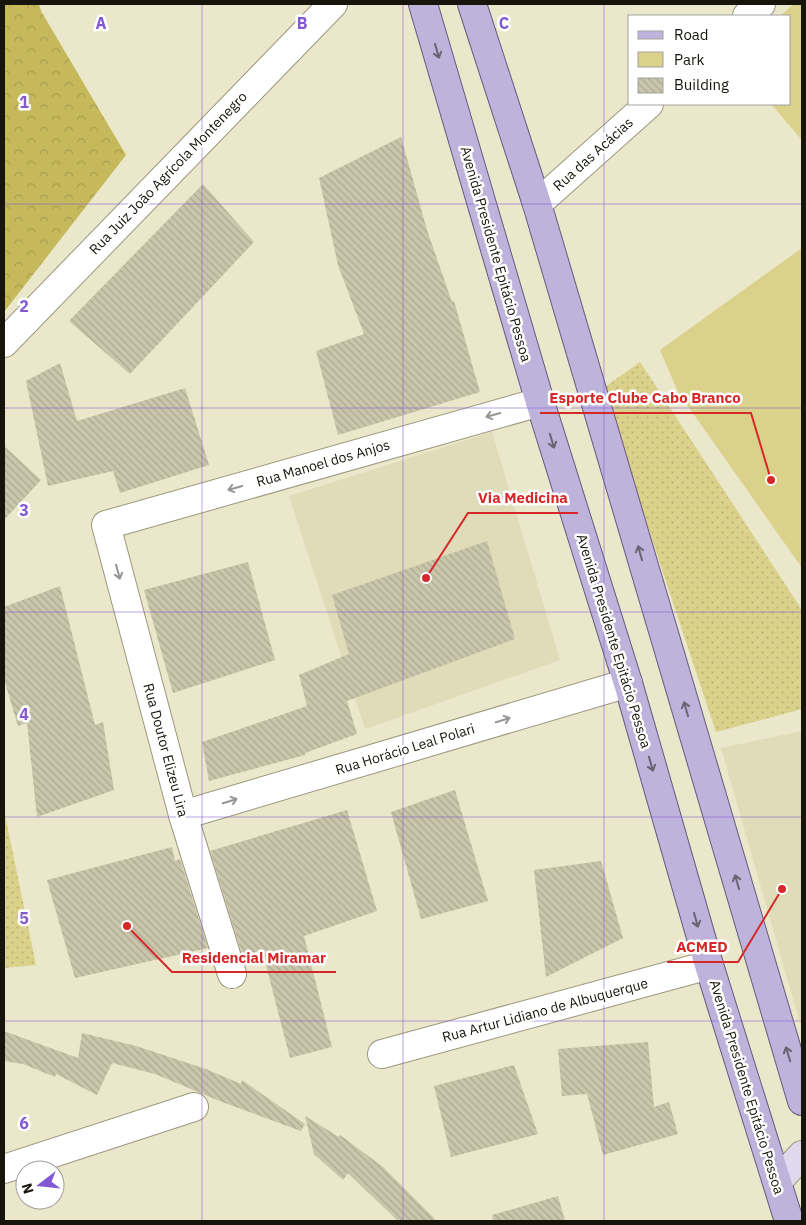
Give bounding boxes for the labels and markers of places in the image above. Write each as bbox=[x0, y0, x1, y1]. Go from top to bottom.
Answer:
callout: Esporte Clube Cabo Branco bbox=[540, 383, 751, 413]
callout: Via Medicina bbox=[468, 483, 578, 513]
callout: ACMED bbox=[667, 932, 738, 962]
callout: Residencial Miramar bbox=[172, 942, 336, 972]

